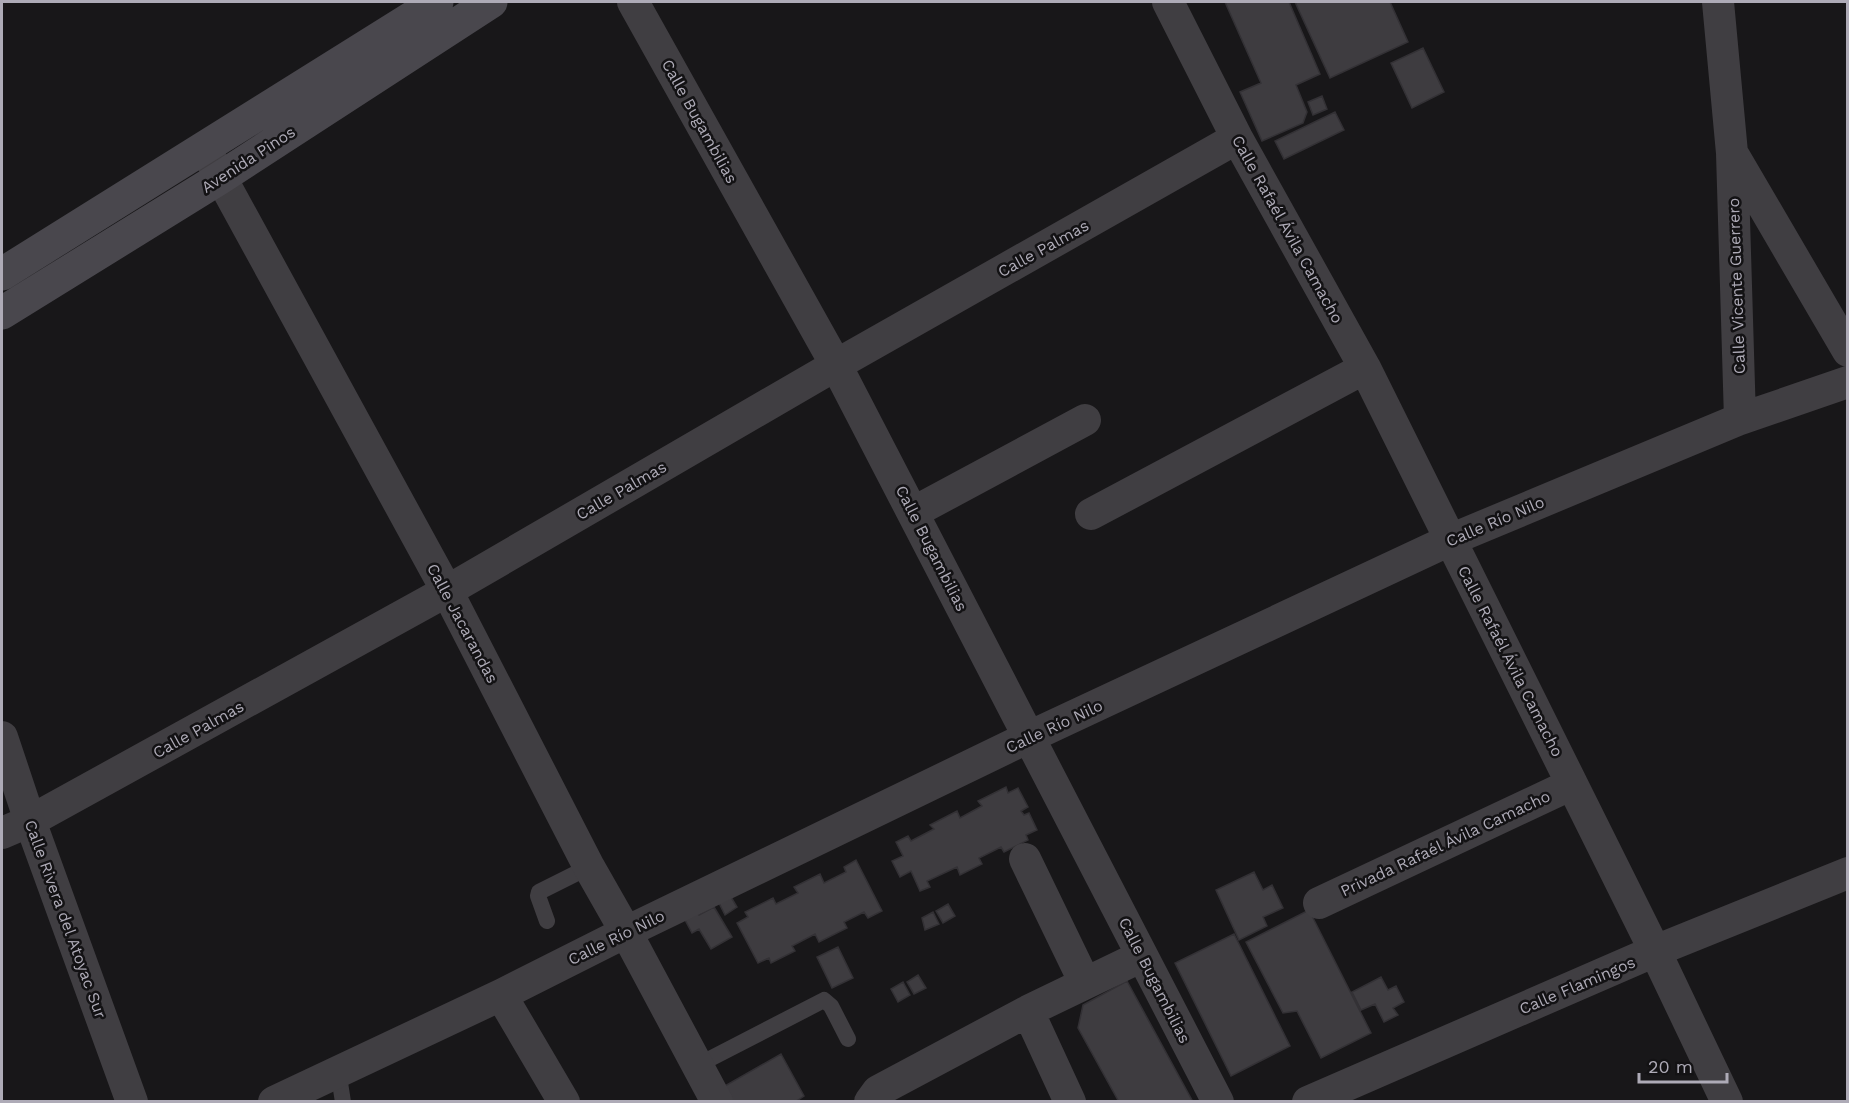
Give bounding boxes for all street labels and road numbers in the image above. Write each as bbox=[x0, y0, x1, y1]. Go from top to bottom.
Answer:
street label: Calle Bugambilias bbox=[658, 56, 741, 186]
street label: Avenida Pinos bbox=[198, 122, 299, 197]
street label: Calle Rafaél Ávila Camacho bbox=[1228, 132, 1347, 326]
street label: Calle Vicente Guerrero bbox=[1724, 197, 1749, 375]
street label: Calle Palmas bbox=[994, 216, 1092, 281]
street label: Calle Palmas bbox=[573, 457, 670, 524]
street label: Calle Bugambilias bbox=[892, 482, 971, 614]
street label: Calle Río Nilo bbox=[1443, 492, 1547, 551]
street label: Calle Jacarandas bbox=[423, 560, 502, 686]
street label: Calle Rafaél Ávila Camacho bbox=[1454, 563, 1567, 760]
street label: Calle Río Nilo bbox=[1003, 696, 1106, 757]
street label: Calle Palmas bbox=[149, 697, 247, 762]
street label: Privada Rafaél Ávila Camacho bbox=[1337, 786, 1553, 900]
street label: Calle Rivera del Atoyac Sur bbox=[21, 817, 111, 1021]
street label: Calle Río Nilo bbox=[565, 906, 668, 969]
street label: Calle Bugambilias bbox=[1115, 914, 1194, 1046]
street label: Calle Flamingos bbox=[1516, 952, 1638, 1018]

